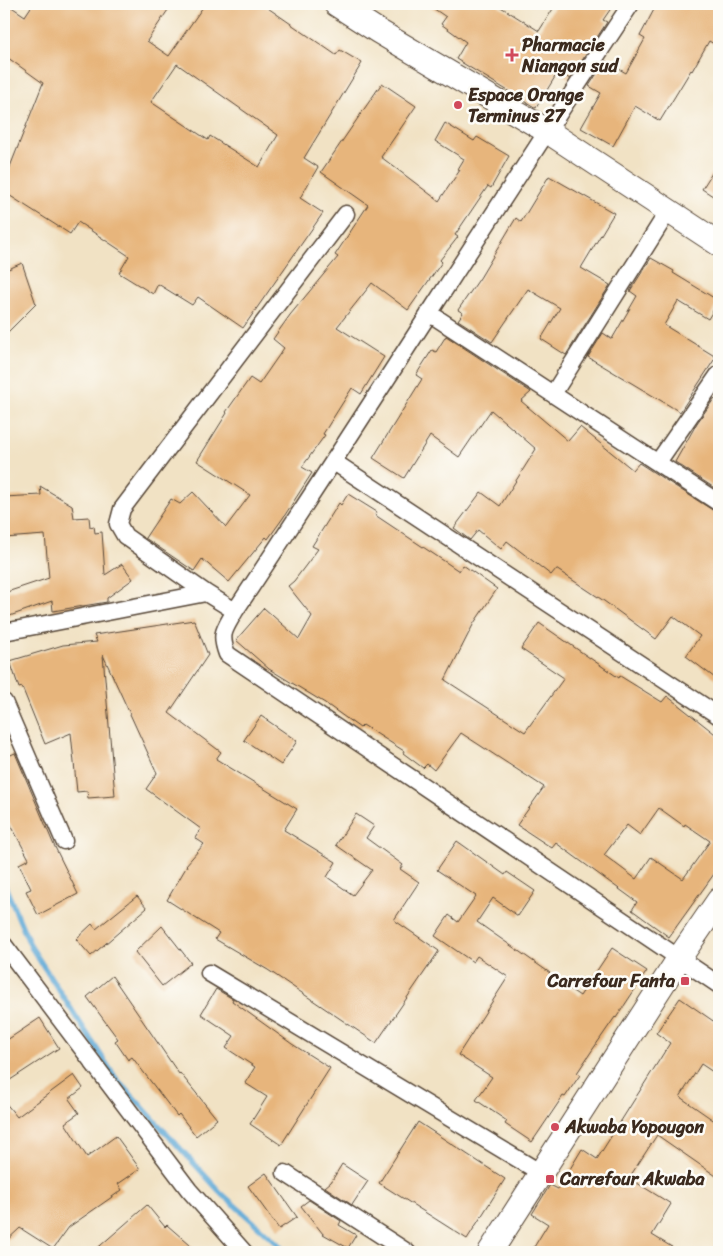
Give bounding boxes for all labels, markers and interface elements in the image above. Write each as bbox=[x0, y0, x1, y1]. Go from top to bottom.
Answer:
place label: Pharmacie Niangon sud bbox=[521, 29, 620, 82]
marker: Pharmacie Niangon sud bbox=[506, 49, 518, 61]
place label: Espace Orange Terminus 27 bbox=[468, 79, 585, 132]
marker: Espace Orange Terminus 27 bbox=[452, 99, 464, 111]
place label: Carrefour Fanta bbox=[546, 965, 676, 997]
marker: Carrefour Fanta bbox=[679, 975, 691, 987]
place label: Akwaba Yopougon bbox=[564, 1111, 704, 1143]
marker: Akwaba Yopougon bbox=[549, 1121, 561, 1133]
place label: Carrefour Akwaba bbox=[559, 1163, 705, 1195]
marker: Carrefour Akwaba bbox=[544, 1173, 556, 1185]

